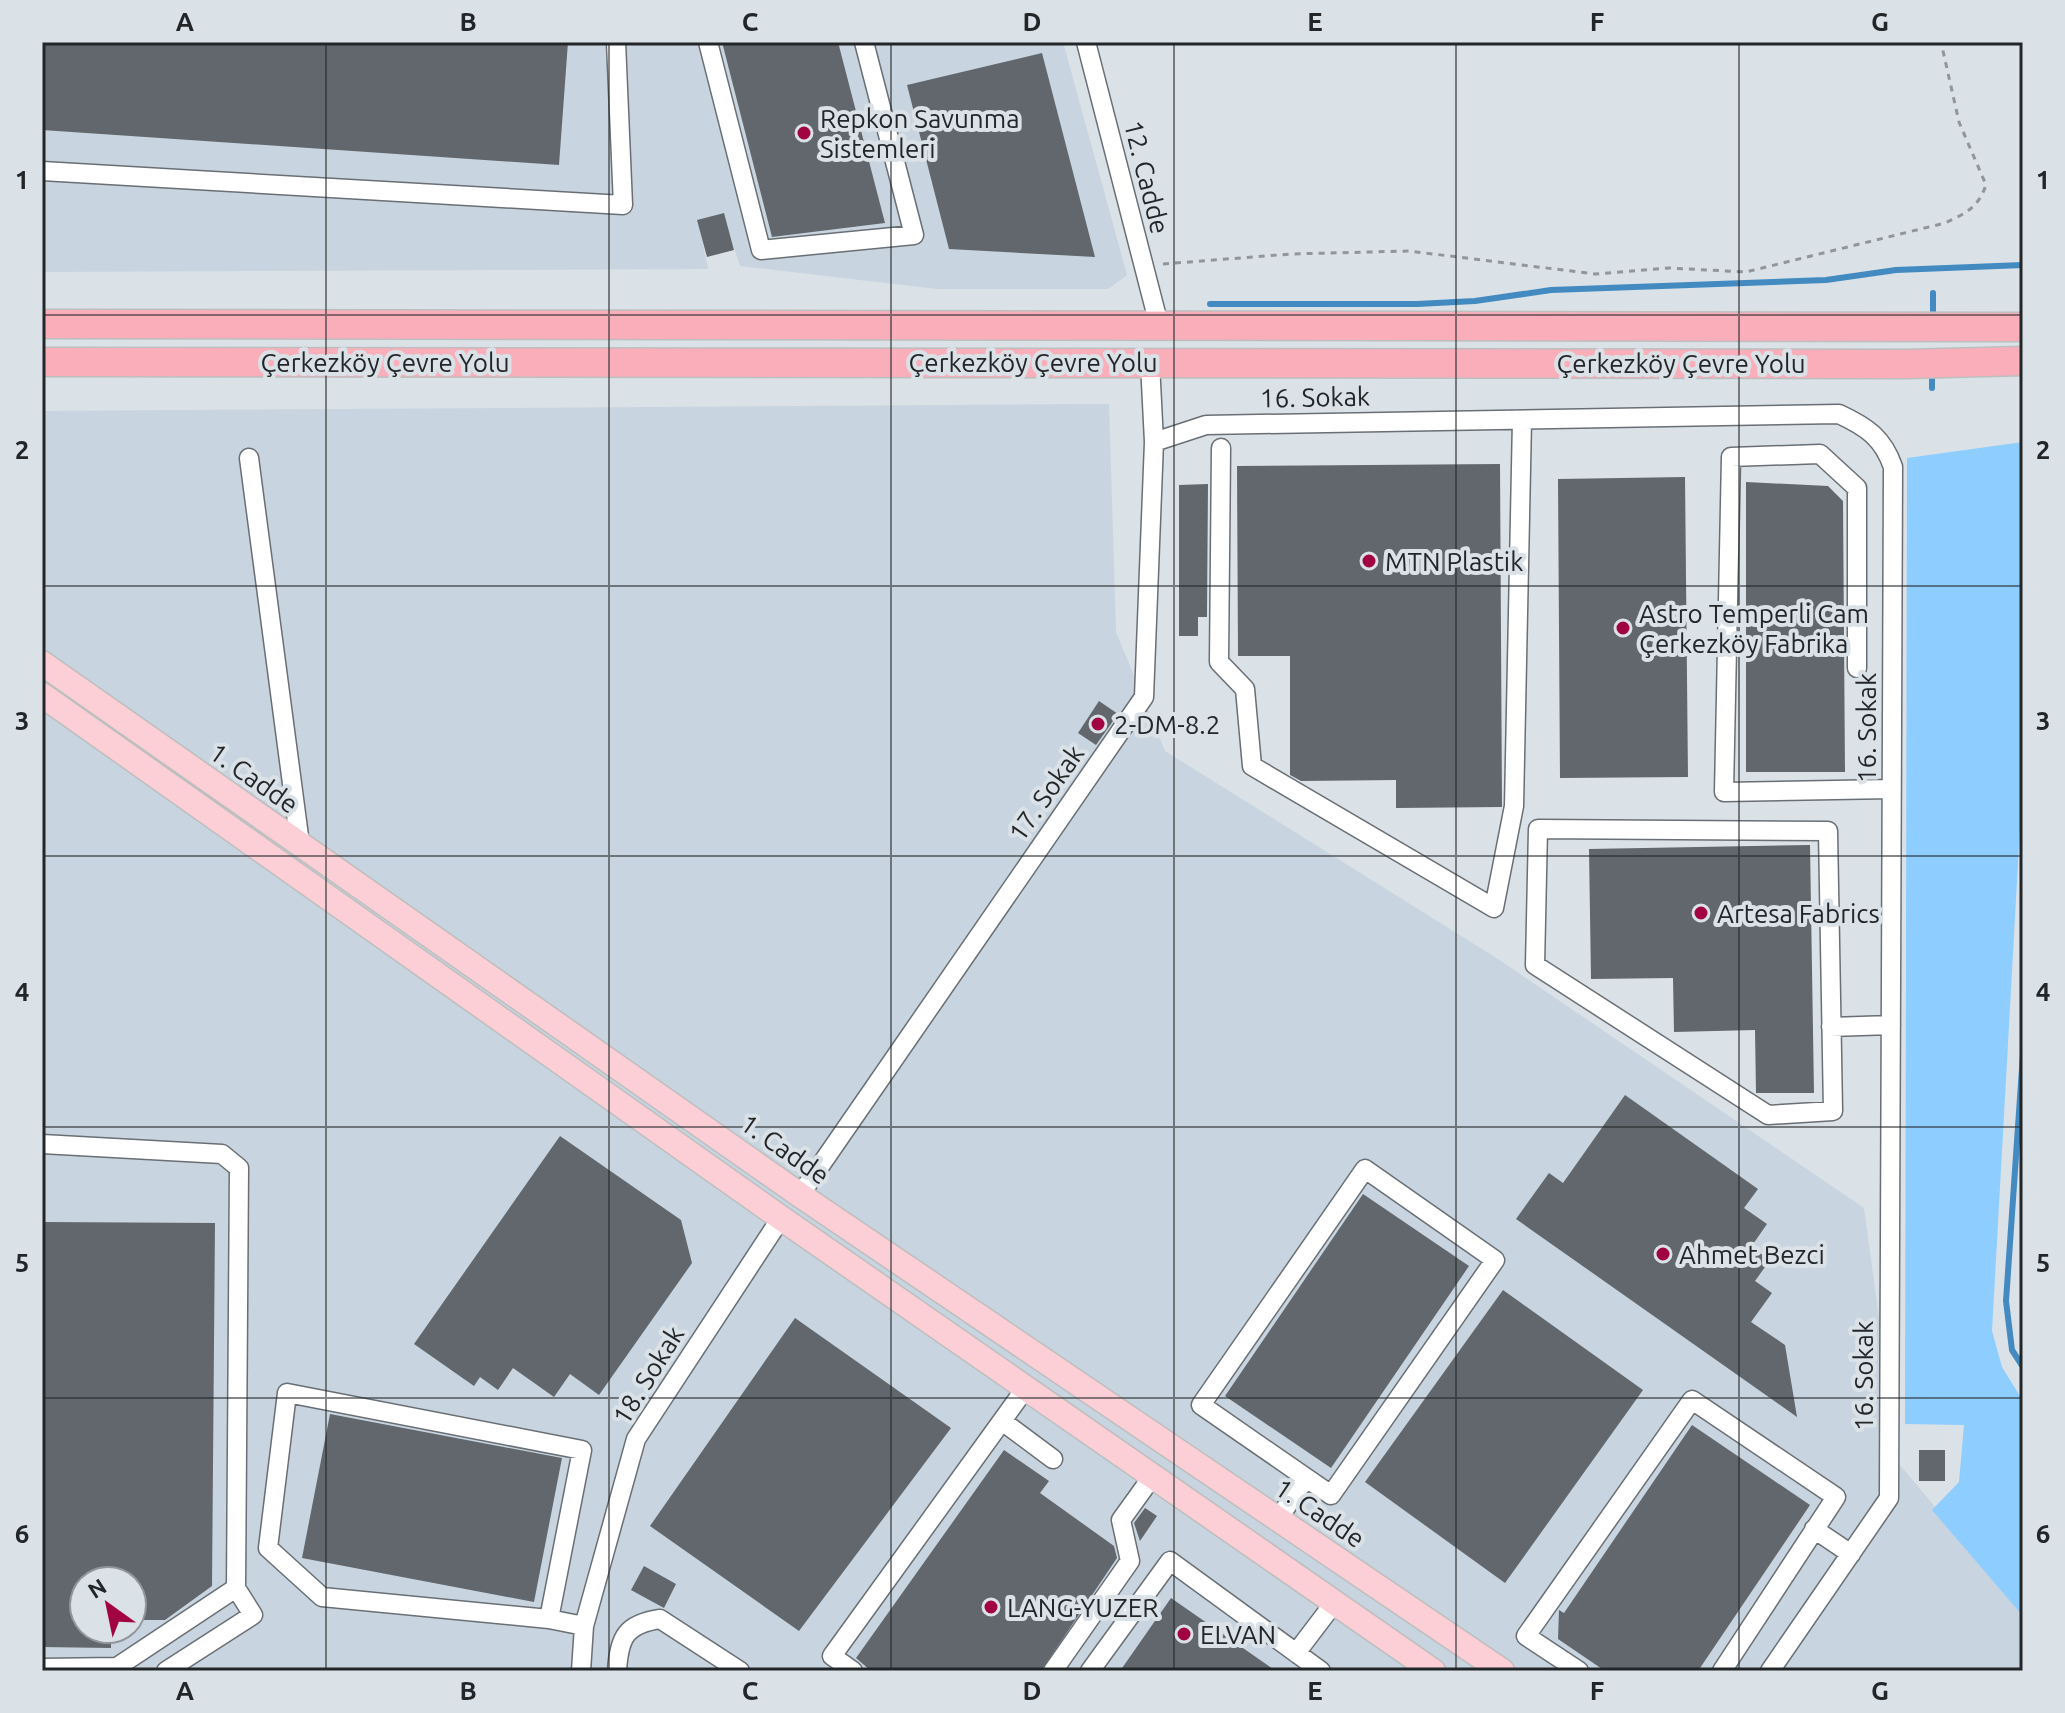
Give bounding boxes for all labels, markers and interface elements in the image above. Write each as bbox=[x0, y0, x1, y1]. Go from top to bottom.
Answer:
text: A bbox=[176, 7, 195, 36]
text: B bbox=[459, 7, 477, 36]
text: C bbox=[742, 7, 759, 36]
text: D bbox=[1023, 7, 1041, 36]
text: E bbox=[1307, 7, 1323, 36]
text: F bbox=[1590, 7, 1604, 36]
text: G bbox=[1871, 7, 1889, 36]
place label: Repkon Savunma Sistemleri bbox=[820, 104, 1020, 163]
street label: 12. Cadde bbox=[1119, 117, 1175, 237]
marker: Repkon Savunma Sistemleri bbox=[795, 124, 813, 142]
text: 1 bbox=[15, 165, 29, 194]
text: 1 bbox=[2036, 165, 2050, 194]
street label: Çerkezköy Çevre Yolu bbox=[260, 348, 510, 377]
street label: Çerkezköy Çevre Yolu bbox=[908, 348, 1158, 377]
street label: Çerkezköy Çevre Yolu bbox=[1556, 349, 1806, 378]
street label: 16. Sokak bbox=[1260, 382, 1370, 412]
text: 2 bbox=[15, 435, 29, 464]
text: 2 bbox=[2036, 435, 2050, 464]
place label: MTN Plastik bbox=[1385, 547, 1523, 576]
marker: MTN Plastik bbox=[1360, 552, 1378, 570]
place label: Astro Temperli Cam Çerkezköy Fabrika bbox=[1639, 599, 1869, 658]
marker: Astro Temperli Cam Çerkezköy Fabrika bbox=[1614, 619, 1632, 637]
street label: 16. Sokak bbox=[1852, 673, 1881, 783]
text: 3 bbox=[15, 706, 29, 735]
text: 3 bbox=[2036, 706, 2050, 735]
place label: 2-DM-8.2 bbox=[1114, 710, 1220, 739]
marker: 2-DM-8.2 bbox=[1089, 715, 1107, 733]
street label: 1. Cadde bbox=[204, 737, 304, 819]
street label: 17. Sokak bbox=[1003, 740, 1089, 846]
place label: Artesa Fabrics bbox=[1717, 899, 1880, 928]
marker: Artesa Fabrics bbox=[1692, 904, 1710, 922]
text: 4 bbox=[15, 977, 29, 1006]
text: 4 bbox=[2036, 977, 2050, 1006]
street label: 1. Cadde bbox=[735, 1108, 835, 1190]
place label: Ahmet Bezci bbox=[1679, 1240, 1825, 1269]
marker: Ahmet Bezci bbox=[1654, 1245, 1672, 1263]
text: 5 bbox=[15, 1248, 29, 1277]
text: 5 bbox=[2036, 1248, 2050, 1277]
street label: 18. Sokak bbox=[607, 1321, 689, 1429]
street label: 16. Sokak bbox=[1849, 1321, 1878, 1431]
street label: 1. Cadde bbox=[1270, 1473, 1370, 1553]
text: 6 bbox=[15, 1519, 29, 1548]
text: 6 bbox=[2036, 1519, 2050, 1548]
north arrow bbox=[68, 1565, 148, 1645]
text: N bbox=[83, 1573, 111, 1603]
place label: LANG-YUZER bbox=[1007, 1593, 1158, 1622]
marker: LANG-YUZER bbox=[982, 1598, 1000, 1616]
place label: ELVAN bbox=[1200, 1620, 1276, 1649]
marker: ELVAN bbox=[1175, 1625, 1193, 1643]
text: A bbox=[176, 1676, 195, 1705]
text: B bbox=[459, 1676, 477, 1705]
text: C bbox=[742, 1676, 759, 1705]
text: D bbox=[1023, 1676, 1041, 1705]
text: E bbox=[1307, 1676, 1323, 1705]
text: F bbox=[1590, 1676, 1604, 1705]
text: G bbox=[1871, 1676, 1889, 1705]

